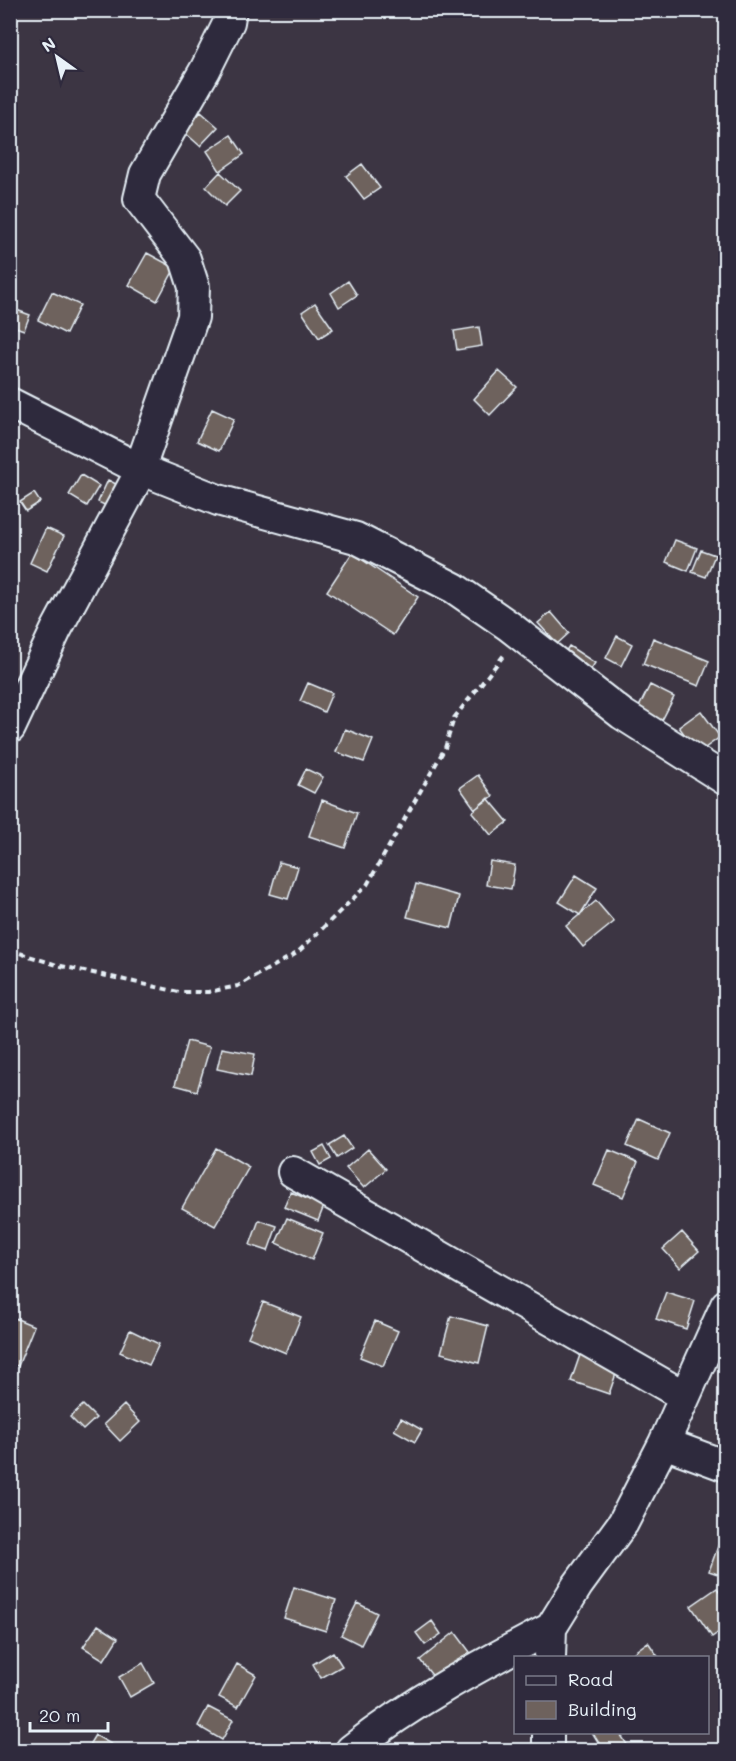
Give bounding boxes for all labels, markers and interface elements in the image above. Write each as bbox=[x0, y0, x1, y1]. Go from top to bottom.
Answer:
north arrow bbox=[27, 27, 87, 87]
text: N bbox=[37, 32, 59, 56]
legend bbox=[514, 1656, 709, 1734]
text: Road bbox=[568, 1667, 613, 1691]
scale bar bbox=[30, 1695, 108, 1733]
text: Building bbox=[568, 1697, 636, 1721]
text: 20 m bbox=[39, 1703, 80, 1727]

